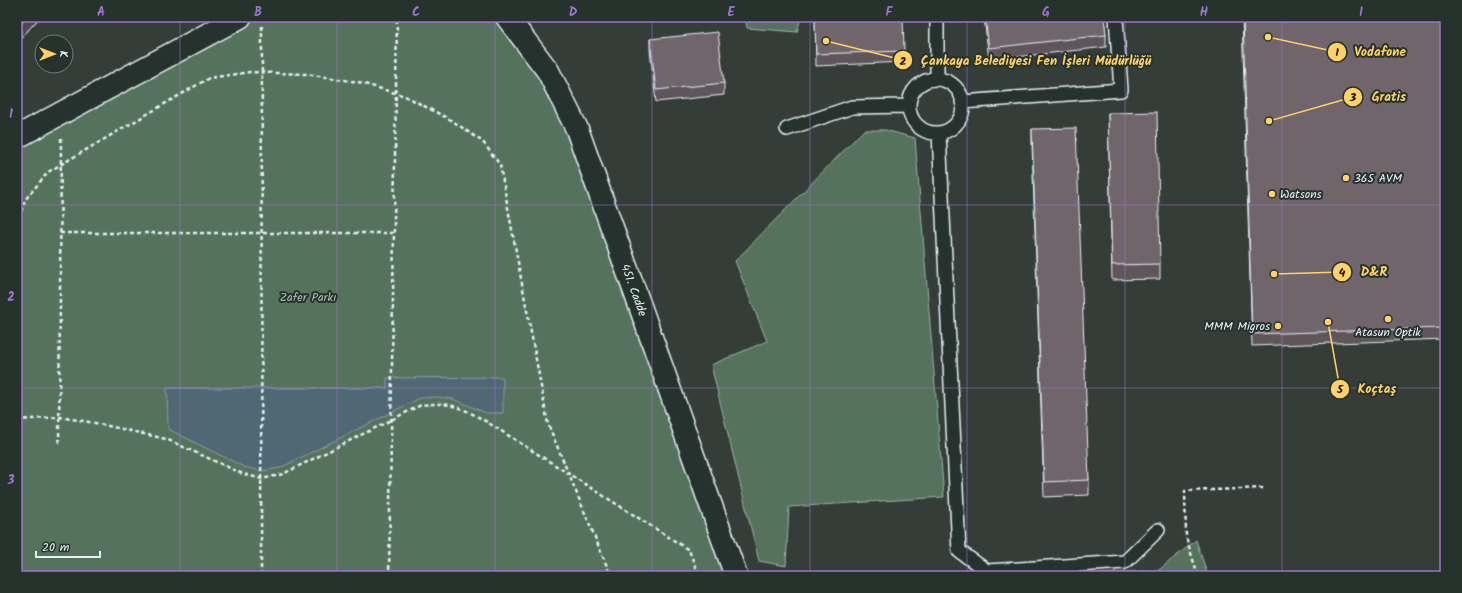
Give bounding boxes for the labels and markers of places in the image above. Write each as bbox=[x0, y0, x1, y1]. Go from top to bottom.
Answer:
callout: Vodafone bbox=[1327, 39, 1414, 64]
callout: Çankaya Belediyesi Fen İşleri Müdürlüğü bbox=[893, 48, 1159, 73]
callout: Gratis bbox=[1343, 84, 1414, 109]
place label: 365 AVM bbox=[1354, 169, 1402, 188]
marker: 365 AVM bbox=[1341, 173, 1351, 183]
place label: Watsons bbox=[1280, 185, 1322, 204]
marker: Watsons bbox=[1267, 189, 1277, 199]
callout: D&R bbox=[1332, 259, 1395, 284]
marker: Atasun Optik bbox=[1383, 314, 1393, 324]
place label: MMM Migros bbox=[1204, 317, 1270, 336]
marker: MMM Migros bbox=[1273, 321, 1283, 331]
place label: Atasun Optik bbox=[1355, 323, 1421, 342]
callout: Koçtaş bbox=[1330, 376, 1405, 401]

